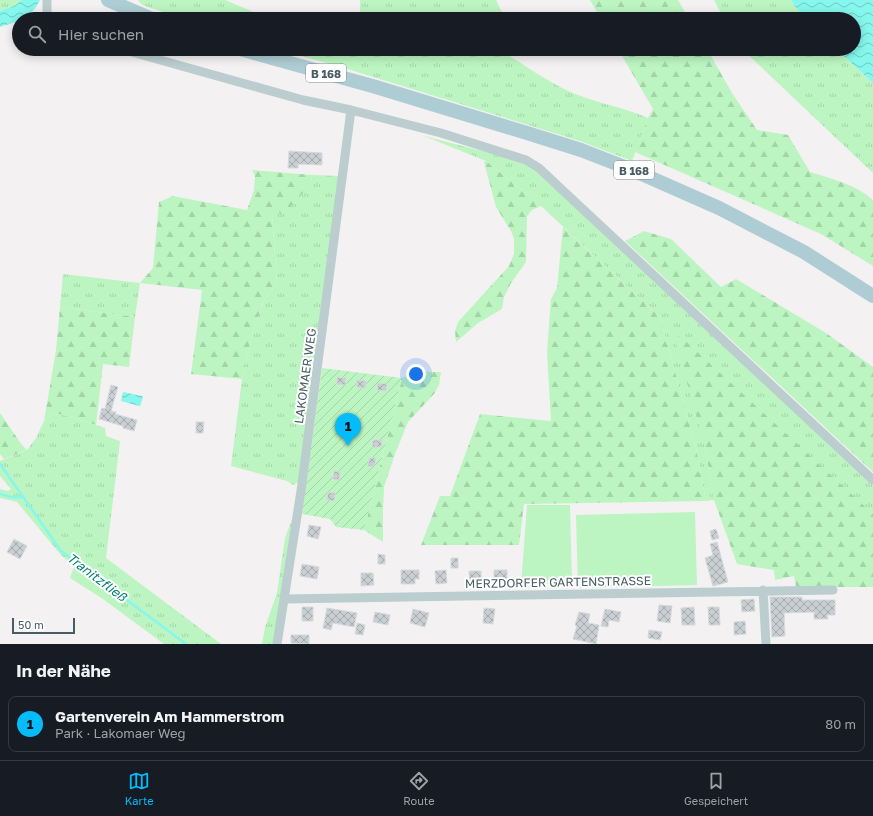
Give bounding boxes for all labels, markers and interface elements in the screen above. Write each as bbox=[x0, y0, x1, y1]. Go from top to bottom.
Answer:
search box bbox=[12, 12, 861, 56]
icon: search bbox=[26, 23, 48, 45]
text: Hier suchen bbox=[58, 25, 144, 43]
road number: B 168 bbox=[306, 64, 346, 82]
road number: B 168 bbox=[614, 161, 654, 179]
street label: LAKOMAER WEG bbox=[291, 327, 319, 425]
your location bbox=[406, 364, 426, 384]
pin: 1 bbox=[335, 413, 361, 446]
water label: Tranitzfließ bbox=[64, 549, 131, 605]
street label: MERZDORFER GARTENSTRASSE bbox=[465, 573, 651, 591]
scale bar bbox=[12, 616, 75, 635]
text: 50 m bbox=[18, 618, 44, 631]
text: In der Nähe bbox=[16, 660, 111, 681]
text: Gartenverein Am Hammerstrom bbox=[55, 707, 284, 725]
text: 1 bbox=[27, 716, 33, 732]
text: 80 m bbox=[825, 716, 856, 732]
text: Park · Lakomaer Weg bbox=[55, 725, 186, 741]
tab: Karte bbox=[125, 770, 154, 807]
tab: Route bbox=[403, 770, 435, 807]
tab: Gespeichert bbox=[684, 770, 748, 807]

